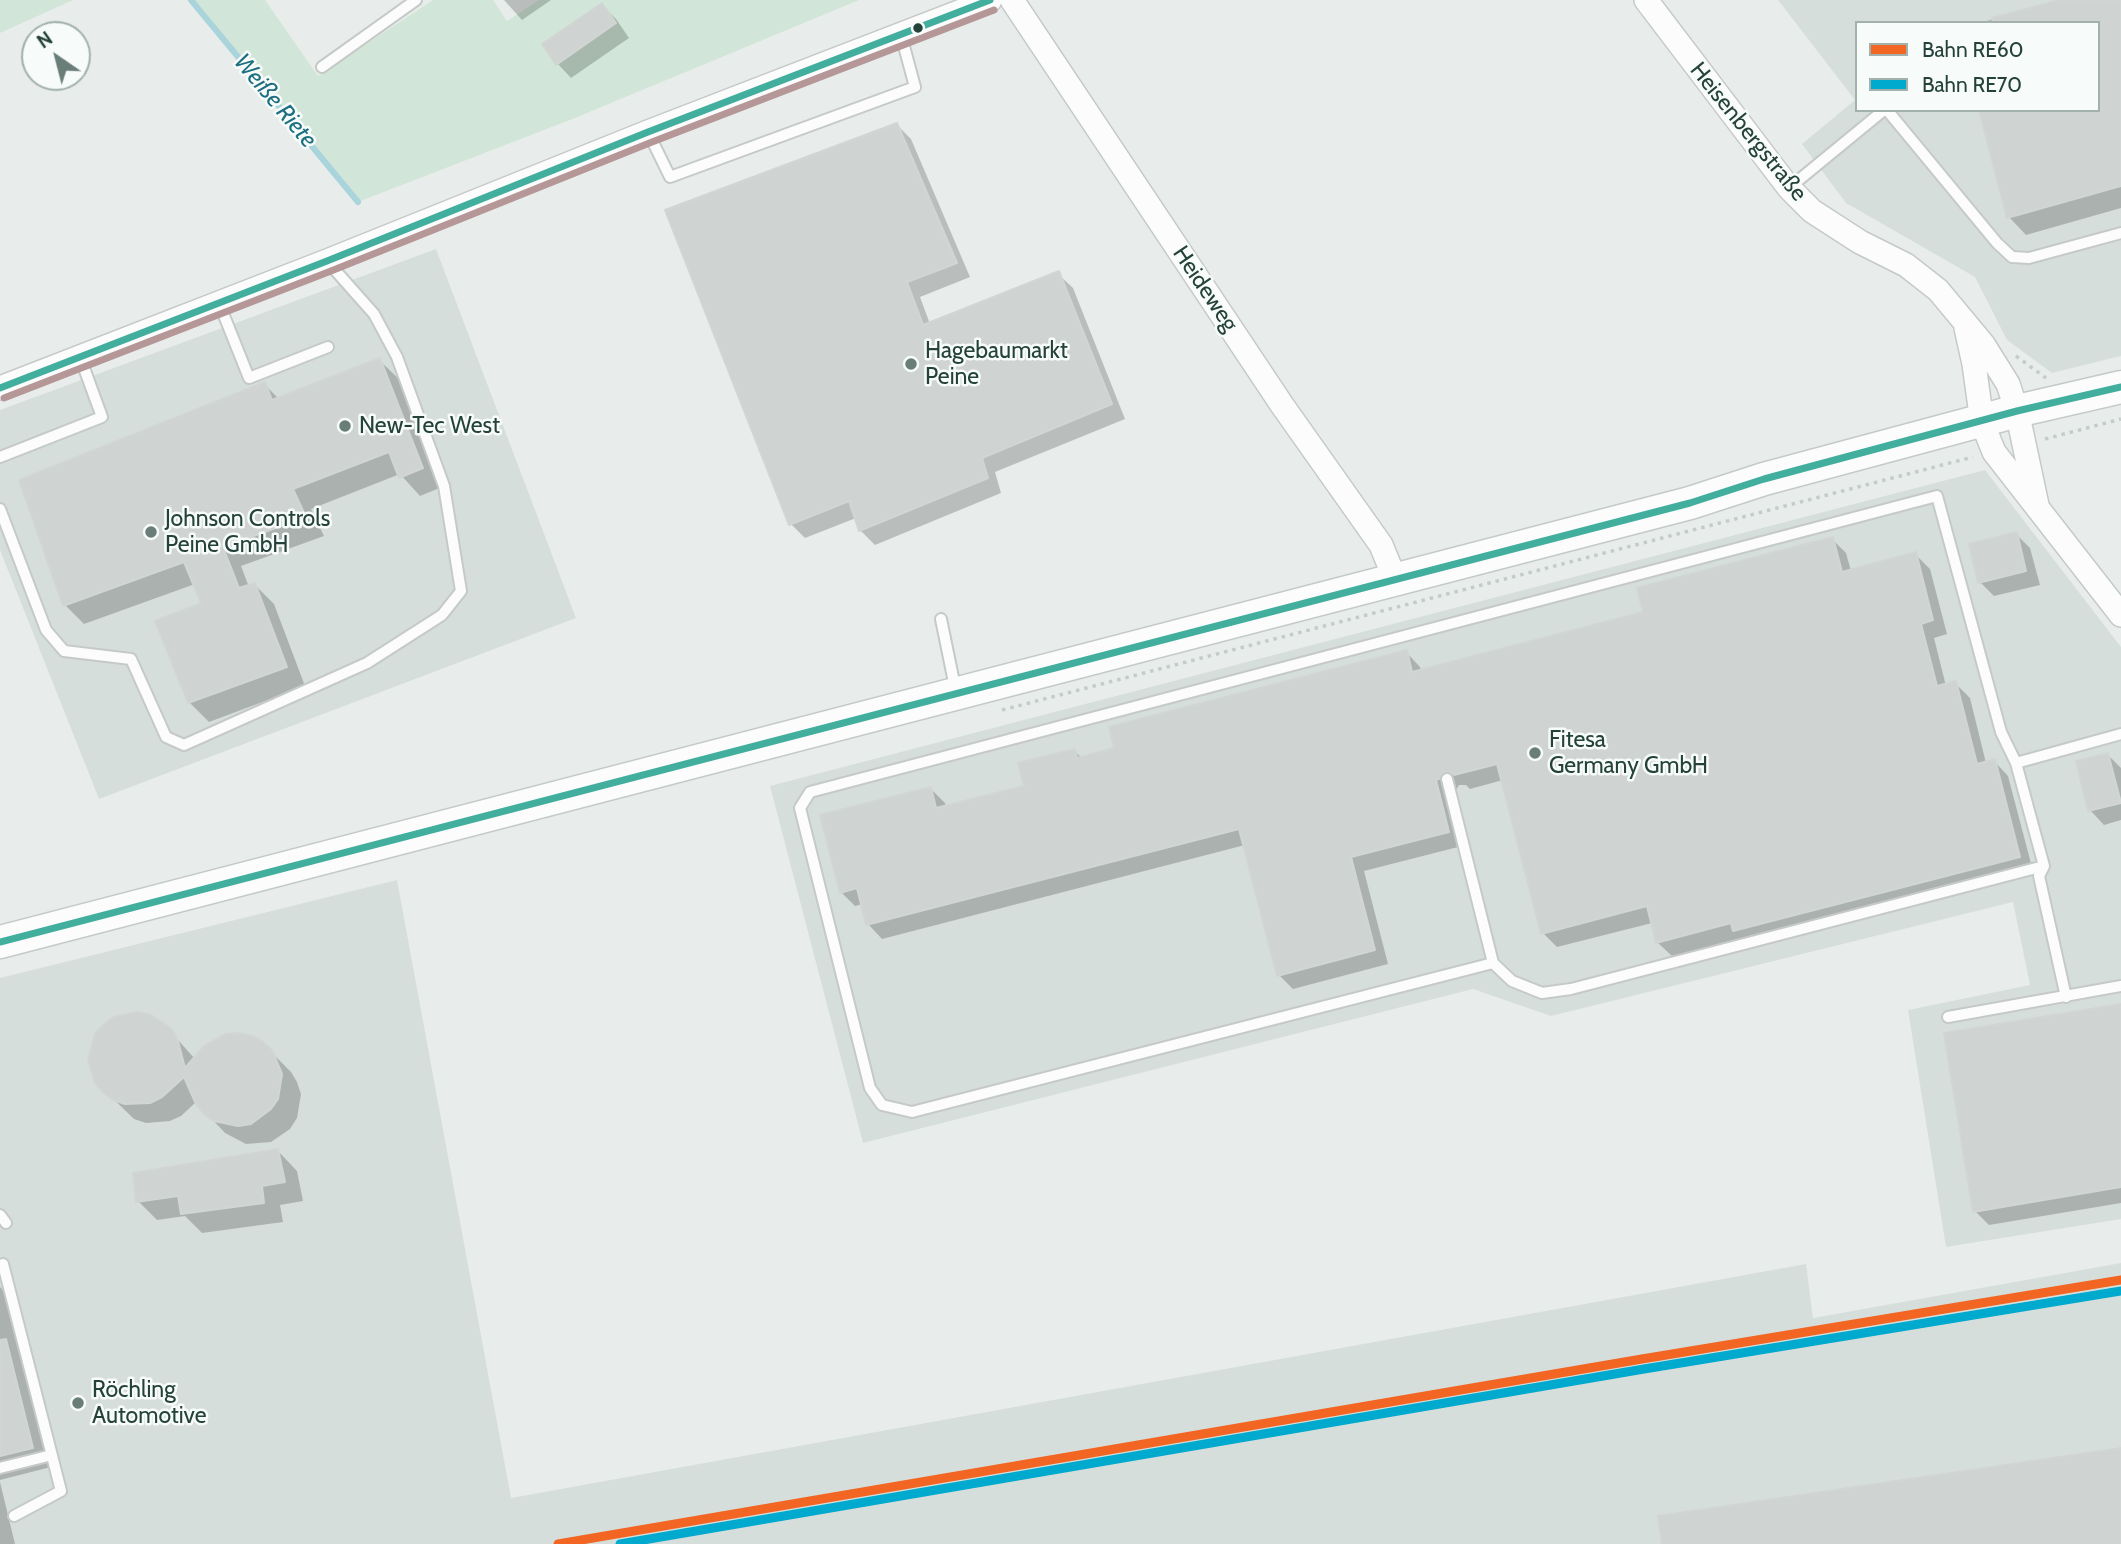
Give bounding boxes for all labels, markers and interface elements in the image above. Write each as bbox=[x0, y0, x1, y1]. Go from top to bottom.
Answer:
north arrow bbox=[21, 21, 91, 91]
unlabelled marker bbox=[911, 21, 925, 35]
legend bbox=[1855, 21, 2100, 112]
text: N bbox=[33, 27, 57, 53]
text: Bahn RE60 bbox=[1922, 37, 2023, 62]
water label: Weiße Riete bbox=[227, 48, 323, 154]
street label: Heisenbergstraße bbox=[1684, 57, 1812, 207]
text: Bahn RE70 bbox=[1922, 72, 2022, 97]
street label: Heideweg bbox=[1166, 241, 1244, 337]
place label: Hagebaumarkt Peine bbox=[925, 337, 1068, 391]
marker: Hagebaumarkt Peine bbox=[903, 356, 919, 372]
place label: New-Tec West bbox=[359, 412, 500, 440]
marker: New-Tec West bbox=[337, 418, 353, 434]
place label: Johnson Controls Peine GmbH bbox=[165, 505, 330, 559]
marker: Johnson Controls Peine GmbH bbox=[143, 524, 159, 540]
place label: Fitesa Germany GmbH bbox=[1549, 726, 1708, 780]
marker: Fitesa Germany GmbH bbox=[1527, 745, 1543, 761]
place label: Röchling Automotive bbox=[92, 1376, 206, 1430]
marker: Röchling Automotive bbox=[70, 1395, 86, 1411]

